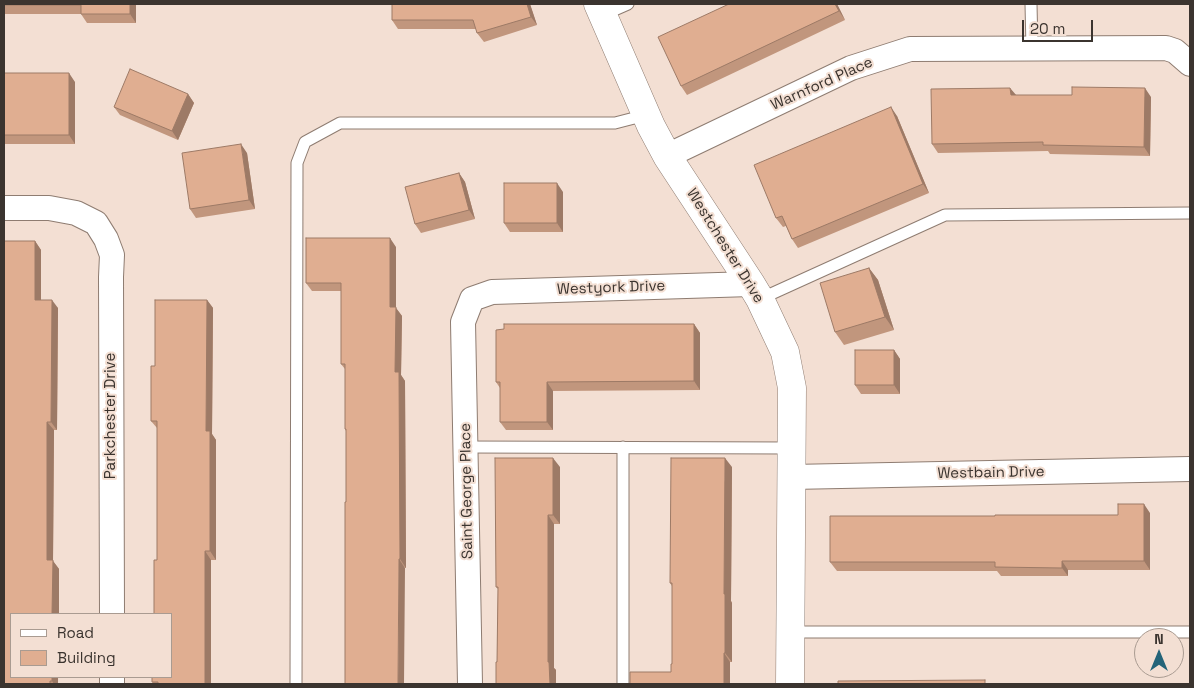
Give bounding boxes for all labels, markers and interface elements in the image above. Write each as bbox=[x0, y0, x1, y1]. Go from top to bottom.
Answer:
scale bar bbox=[1024, 10, 1095, 42]
text: 20 m bbox=[1030, 19, 1065, 38]
street label: Warnford Place bbox=[768, 53, 876, 115]
street label: Westchester Drive bbox=[682, 185, 768, 307]
street label: Westyork Drive bbox=[557, 277, 665, 299]
street label: Parkchester Drive bbox=[102, 353, 120, 479]
street label: Saint George Place bbox=[457, 423, 477, 559]
street label: Westbain Drive bbox=[937, 463, 1045, 483]
legend bbox=[10, 613, 172, 678]
text: Road bbox=[57, 623, 94, 642]
north arrow bbox=[1134, 628, 1184, 678]
text: N bbox=[1154, 630, 1164, 648]
text: Building bbox=[57, 648, 116, 667]

